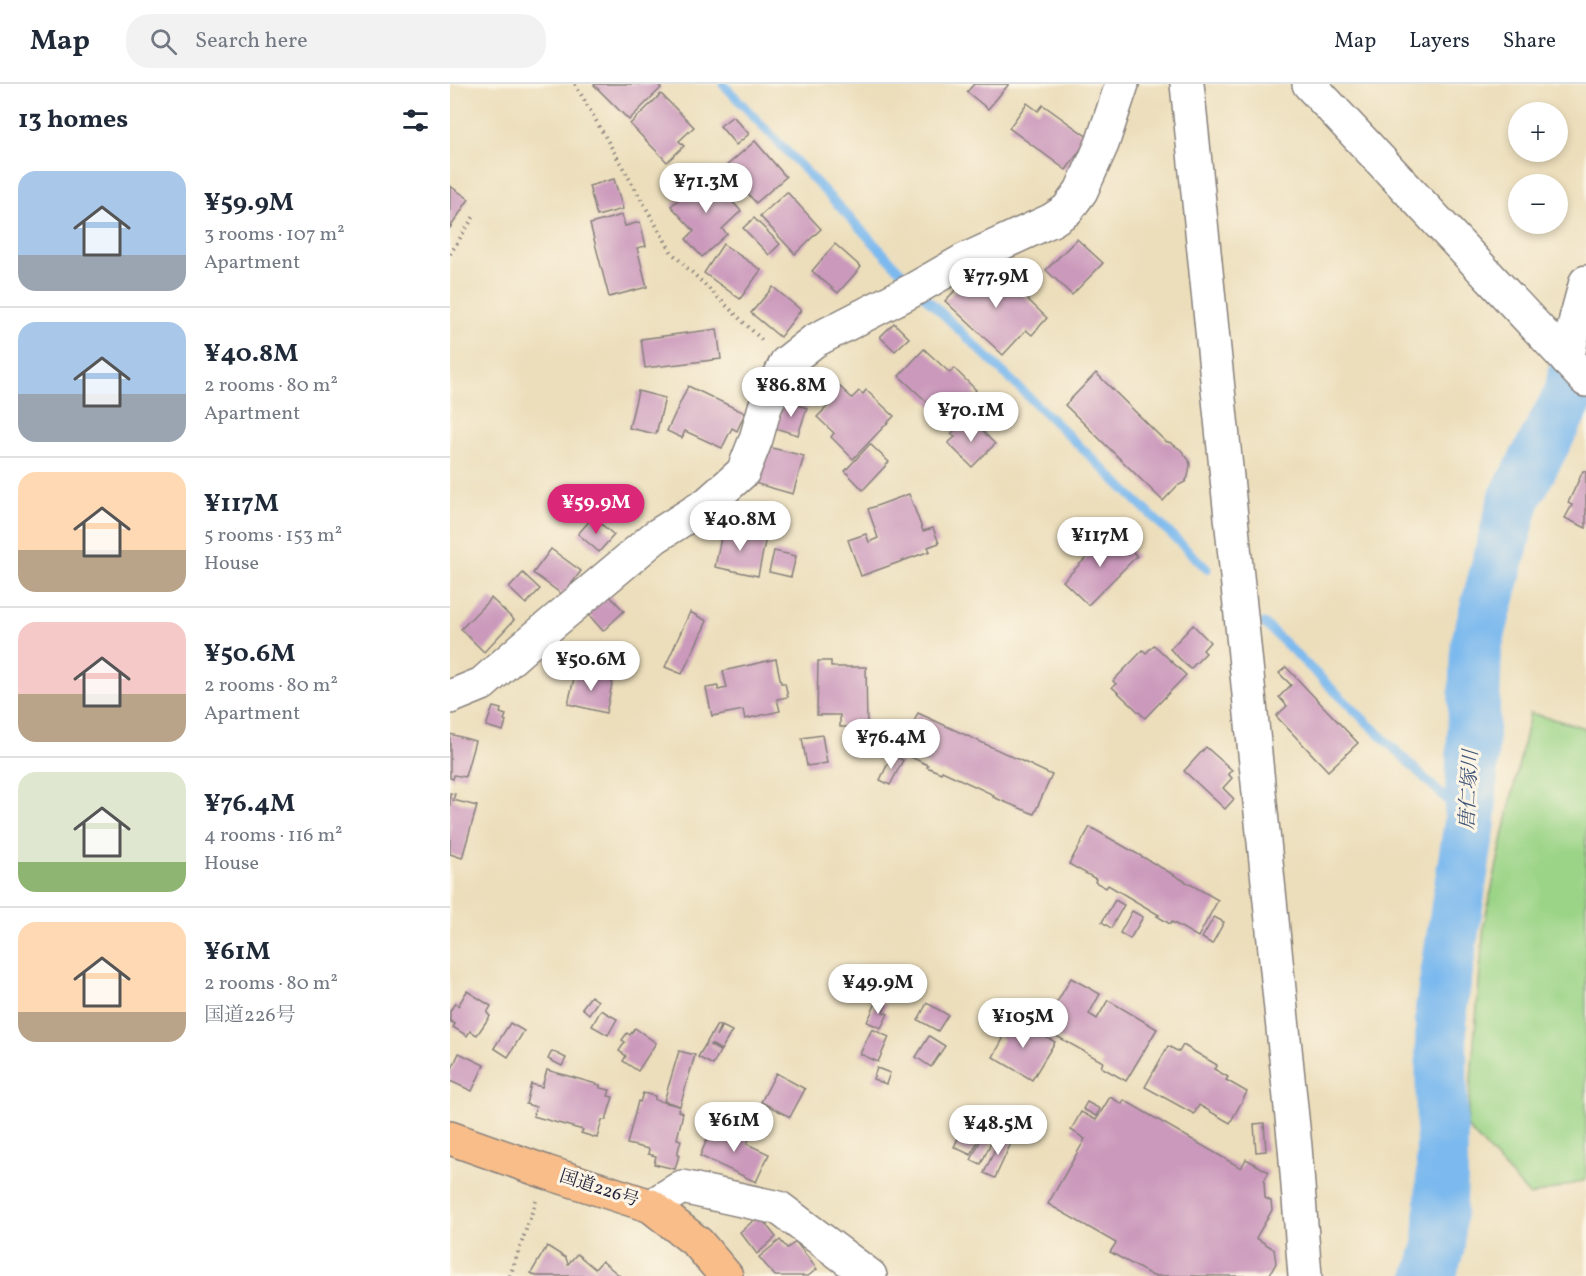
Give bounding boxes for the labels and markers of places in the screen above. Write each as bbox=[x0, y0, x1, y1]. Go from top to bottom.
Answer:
pin: ¥71.3M bbox=[657, 163, 755, 214]
pin: ¥77.9M bbox=[947, 258, 1045, 309]
pin: ¥86.8M bbox=[742, 367, 840, 418]
pin: ¥70.1M bbox=[922, 392, 1020, 443]
pin: ¥59.9M bbox=[547, 484, 645, 535]
pin: ¥40.8M bbox=[691, 501, 789, 552]
pin: ¥117M bbox=[1058, 517, 1142, 568]
pin: ¥50.6M bbox=[542, 641, 640, 692]
pin: ¥76.4M bbox=[842, 719, 940, 770]
pin: ¥49.9M bbox=[829, 964, 927, 1015]
pin: ¥105M bbox=[981, 998, 1065, 1049]
pin: ¥61M bbox=[698, 1102, 770, 1153]
pin: ¥48.5M bbox=[949, 1105, 1047, 1156]

